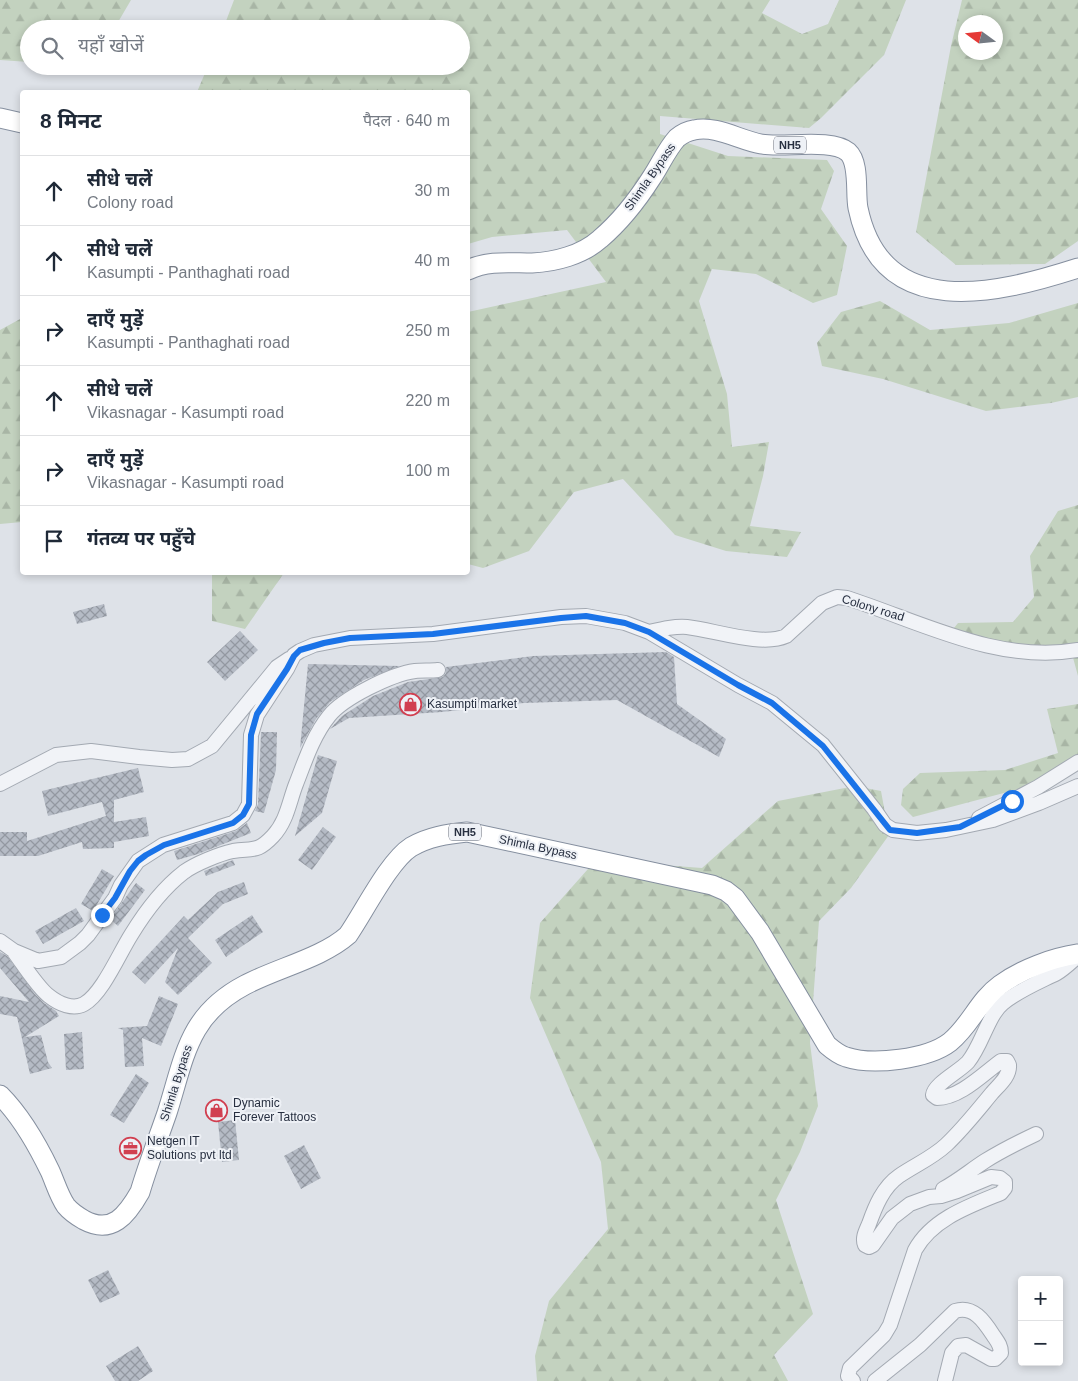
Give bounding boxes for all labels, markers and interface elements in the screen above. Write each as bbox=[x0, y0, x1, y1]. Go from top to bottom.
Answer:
north arrow bbox=[958, 15, 1003, 60]
search box bbox=[20, 20, 470, 75]
icon: search bbox=[38, 34, 66, 62]
text: यहाँ खोजें bbox=[78, 35, 144, 56]
text: 8 मिनट bbox=[40, 109, 102, 132]
text: पैदल · 640 m bbox=[363, 112, 450, 129]
road number: NH5 bbox=[774, 136, 806, 154]
street label: Shimla Bypass bbox=[622, 140, 678, 214]
text: सीधे चलें bbox=[87, 169, 152, 190]
icon: ahead bbox=[40, 177, 68, 205]
text: 30 m bbox=[414, 182, 450, 199]
text: Colony road bbox=[87, 194, 173, 211]
text: सीधे चलें bbox=[87, 239, 152, 260]
icon: ahead bbox=[40, 247, 68, 275]
text: 40 m bbox=[414, 252, 450, 269]
text: Kasumpti - Panthaghati road bbox=[87, 264, 290, 281]
text: दाएँ मुड़ें bbox=[87, 309, 143, 330]
icon: right bbox=[40, 317, 68, 345]
text: 250 m bbox=[406, 322, 450, 339]
text: Kasumpti - Panthaghati road bbox=[87, 334, 290, 351]
text: सीधे चलें bbox=[87, 379, 152, 400]
icon: ahead bbox=[40, 387, 68, 415]
text: 220 m bbox=[406, 392, 450, 409]
text: Vikasnagar - Kasumpti road bbox=[87, 404, 284, 421]
text: दाएँ मुड़ें bbox=[87, 449, 143, 470]
icon: right bbox=[40, 457, 68, 485]
text: 100 m bbox=[406, 462, 450, 479]
text: Vikasnagar - Kasumpti road bbox=[87, 474, 284, 491]
icon: arrive bbox=[40, 527, 68, 555]
text: गंतव्य पर पहुँचे bbox=[87, 528, 195, 549]
street label: Colony road bbox=[840, 592, 906, 624]
shop icon: Kasumpti market bbox=[399, 692, 423, 716]
place label: Kasumpti market bbox=[427, 697, 518, 711]
route start bbox=[1001, 790, 1024, 813]
road number: NH5 bbox=[449, 824, 481, 840]
street label: Shimla Bypass bbox=[498, 832, 578, 862]
route end bbox=[91, 904, 114, 927]
street label: Shimla Bypass bbox=[157, 1043, 195, 1123]
place label: Dynamic Forever Tattoos bbox=[233, 1096, 316, 1124]
shop icon: Dynamic Forever Tattoos bbox=[205, 1098, 229, 1122]
place label: Netgen IT Solutions pvt ltd bbox=[147, 1134, 232, 1162]
office icon: Netgen IT Solutions pvt ltd bbox=[119, 1136, 143, 1160]
map controls bbox=[1018, 1276, 1063, 1366]
button: + bbox=[1018, 1276, 1063, 1321]
button: − bbox=[1018, 1321, 1063, 1366]

